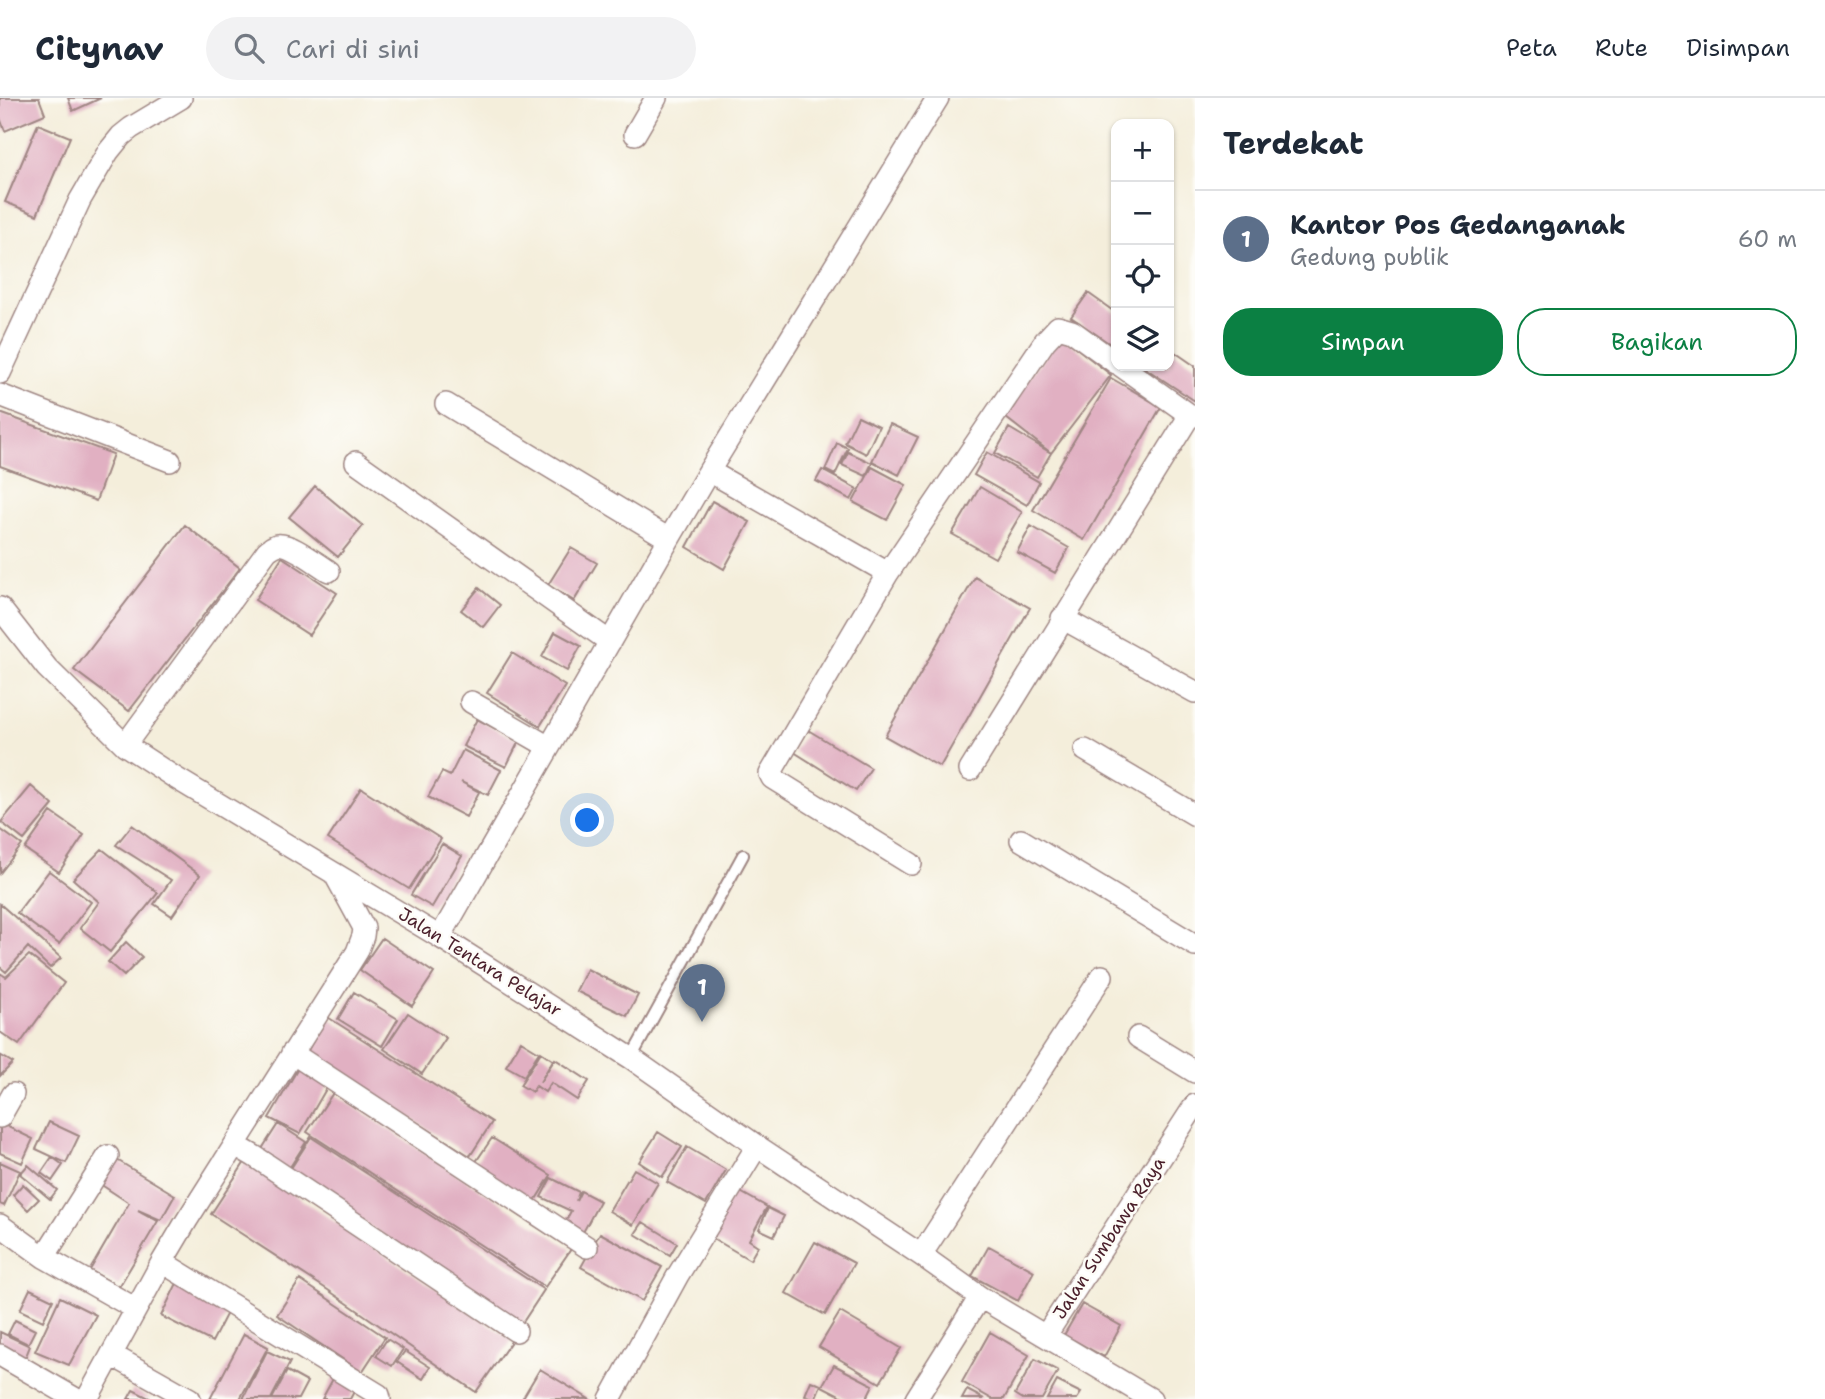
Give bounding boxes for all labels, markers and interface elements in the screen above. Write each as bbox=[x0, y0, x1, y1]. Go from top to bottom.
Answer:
search box bbox=[206, 17, 696, 80]
text: Citynav bbox=[35, 26, 164, 71]
icon: search bbox=[230, 29, 268, 67]
text: Cari di sini bbox=[286, 31, 420, 66]
text: Peta bbox=[1506, 32, 1557, 64]
text: Rute bbox=[1595, 32, 1648, 64]
text: Disimpan bbox=[1686, 32, 1790, 64]
map controls bbox=[1111, 119, 1174, 371]
button: + bbox=[1111, 119, 1174, 182]
text: Terdekat bbox=[1223, 123, 1363, 164]
button: − bbox=[1111, 182, 1174, 245]
text: Kantor Pos Gedanganak bbox=[1290, 207, 1626, 242]
text: 1 bbox=[1241, 224, 1251, 254]
text: 60 m bbox=[1738, 224, 1797, 254]
text: Gedung publik bbox=[1290, 242, 1449, 272]
button: locate bbox=[1111, 245, 1174, 308]
button: layers bbox=[1111, 308, 1174, 371]
button: Simpan bbox=[1223, 308, 1503, 376]
button: Bagikan bbox=[1517, 308, 1797, 376]
your location bbox=[570, 803, 604, 837]
street label: Jalan Tentara Pelajar bbox=[394, 902, 566, 1022]
pin: 1 bbox=[679, 964, 725, 1022]
street label: Jalan Sumbawa Raya bbox=[1047, 1152, 1171, 1324]

